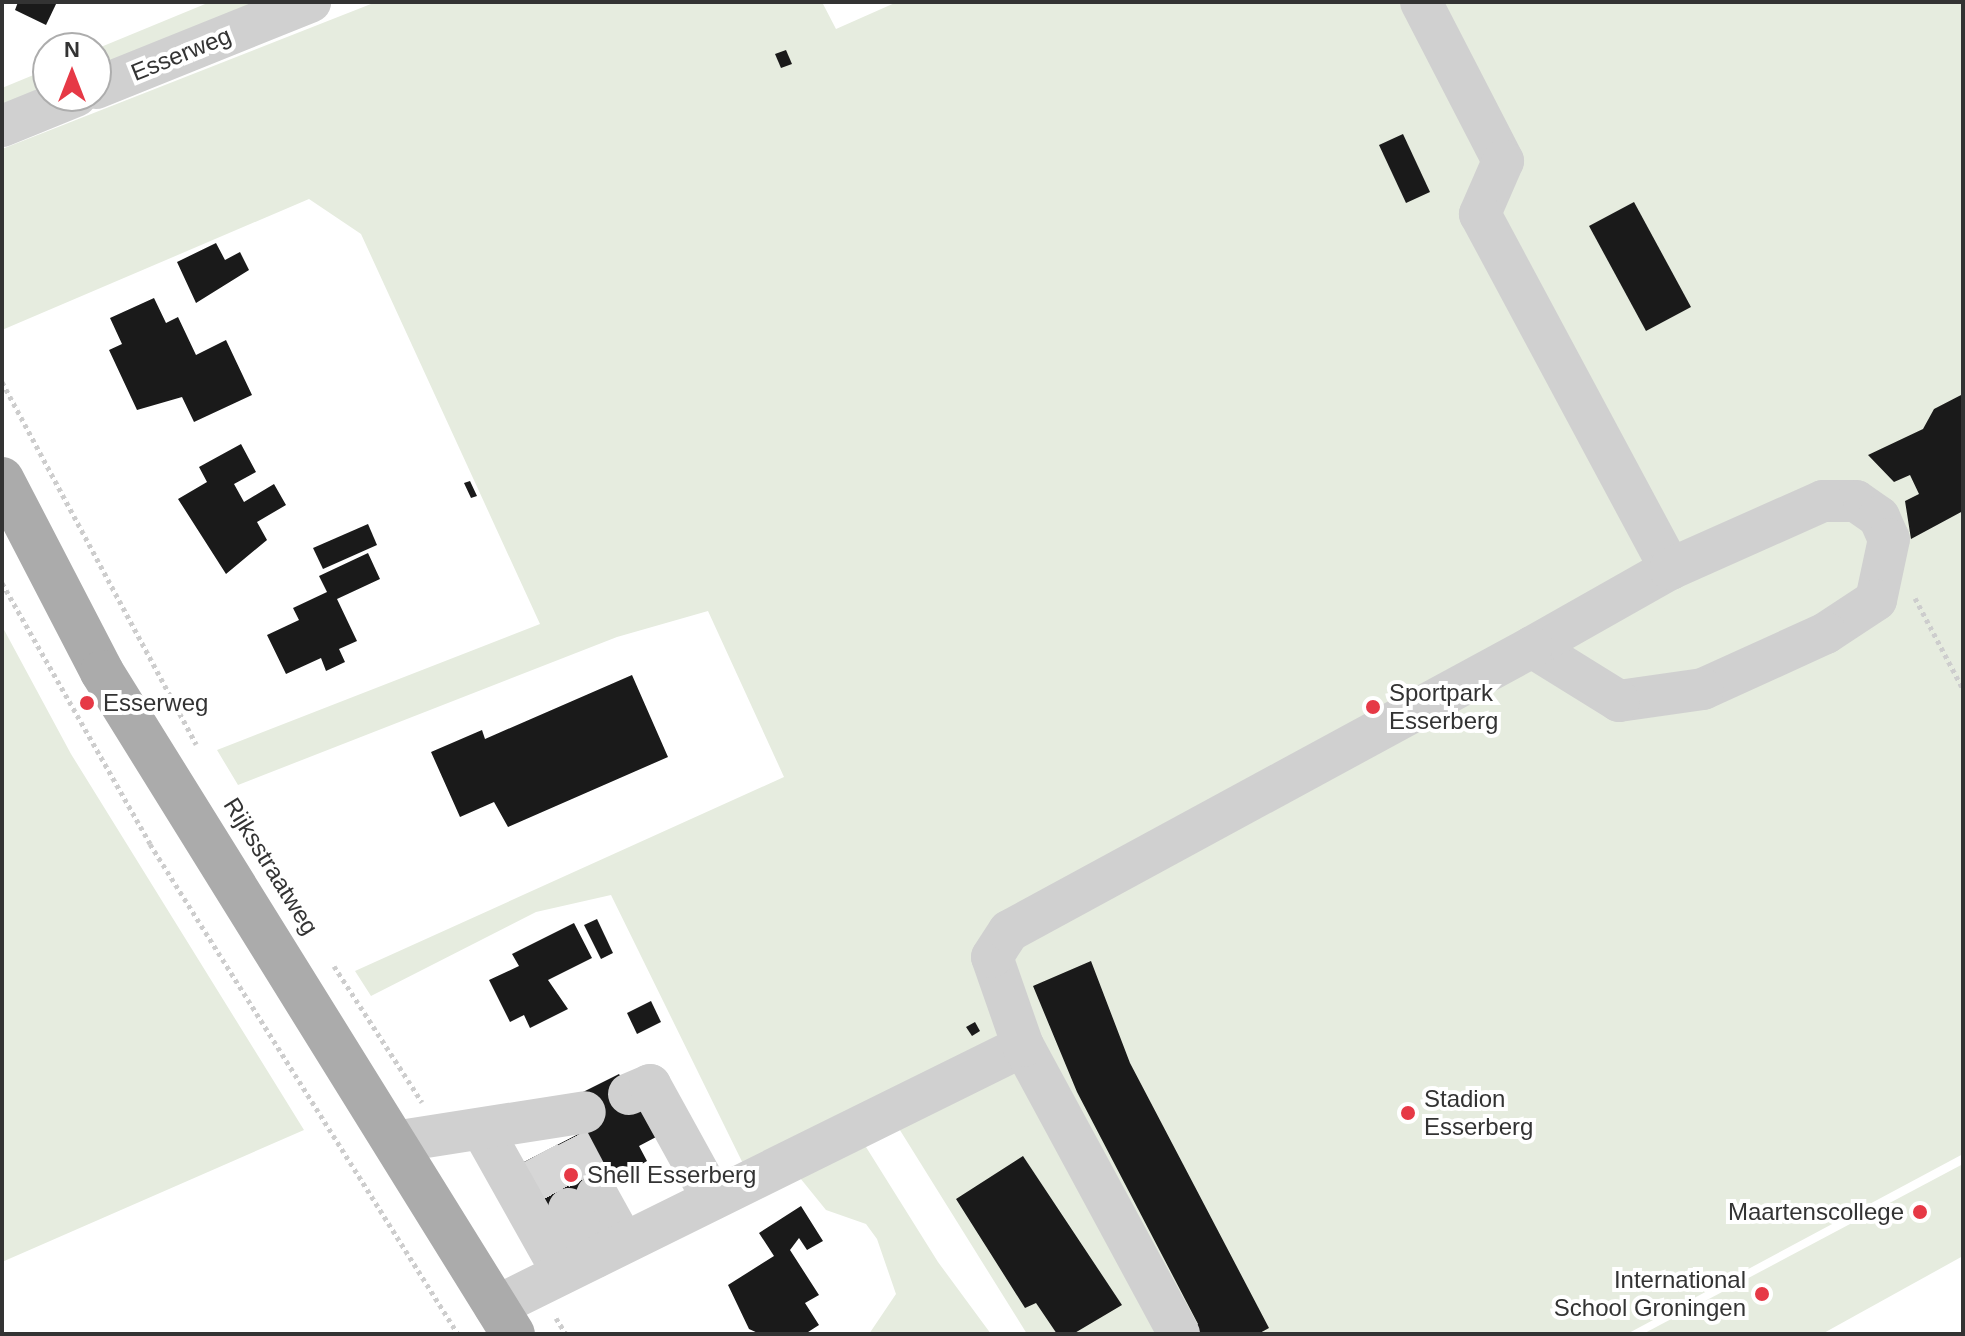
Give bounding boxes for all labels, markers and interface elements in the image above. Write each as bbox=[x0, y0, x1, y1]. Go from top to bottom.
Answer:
street label: Esserweg bbox=[127, 21, 235, 87]
north arrow bbox=[32, 32, 112, 112]
text: N bbox=[64, 37, 80, 62]
place label: Sportpark Esserberg bbox=[1389, 679, 1498, 735]
place label: Esserweg bbox=[103, 689, 208, 717]
marker: Esserweg bbox=[78, 694, 96, 712]
marker: Sportpark Esserberg bbox=[1364, 698, 1382, 716]
street label: Rijksstraatweg bbox=[217, 792, 325, 940]
place label: Stadion Esserberg bbox=[1424, 1085, 1533, 1141]
marker: Stadion Esserberg bbox=[1399, 1104, 1417, 1122]
place label: Shell Esserberg bbox=[587, 1161, 756, 1189]
marker: Shell Esserberg bbox=[562, 1166, 580, 1184]
place label: Maartenscollege bbox=[1728, 1198, 1904, 1226]
marker: Maartenscollege bbox=[1911, 1203, 1929, 1221]
place label: International School Groningen bbox=[1554, 1266, 1746, 1322]
marker: International School Groningen bbox=[1753, 1285, 1771, 1303]

